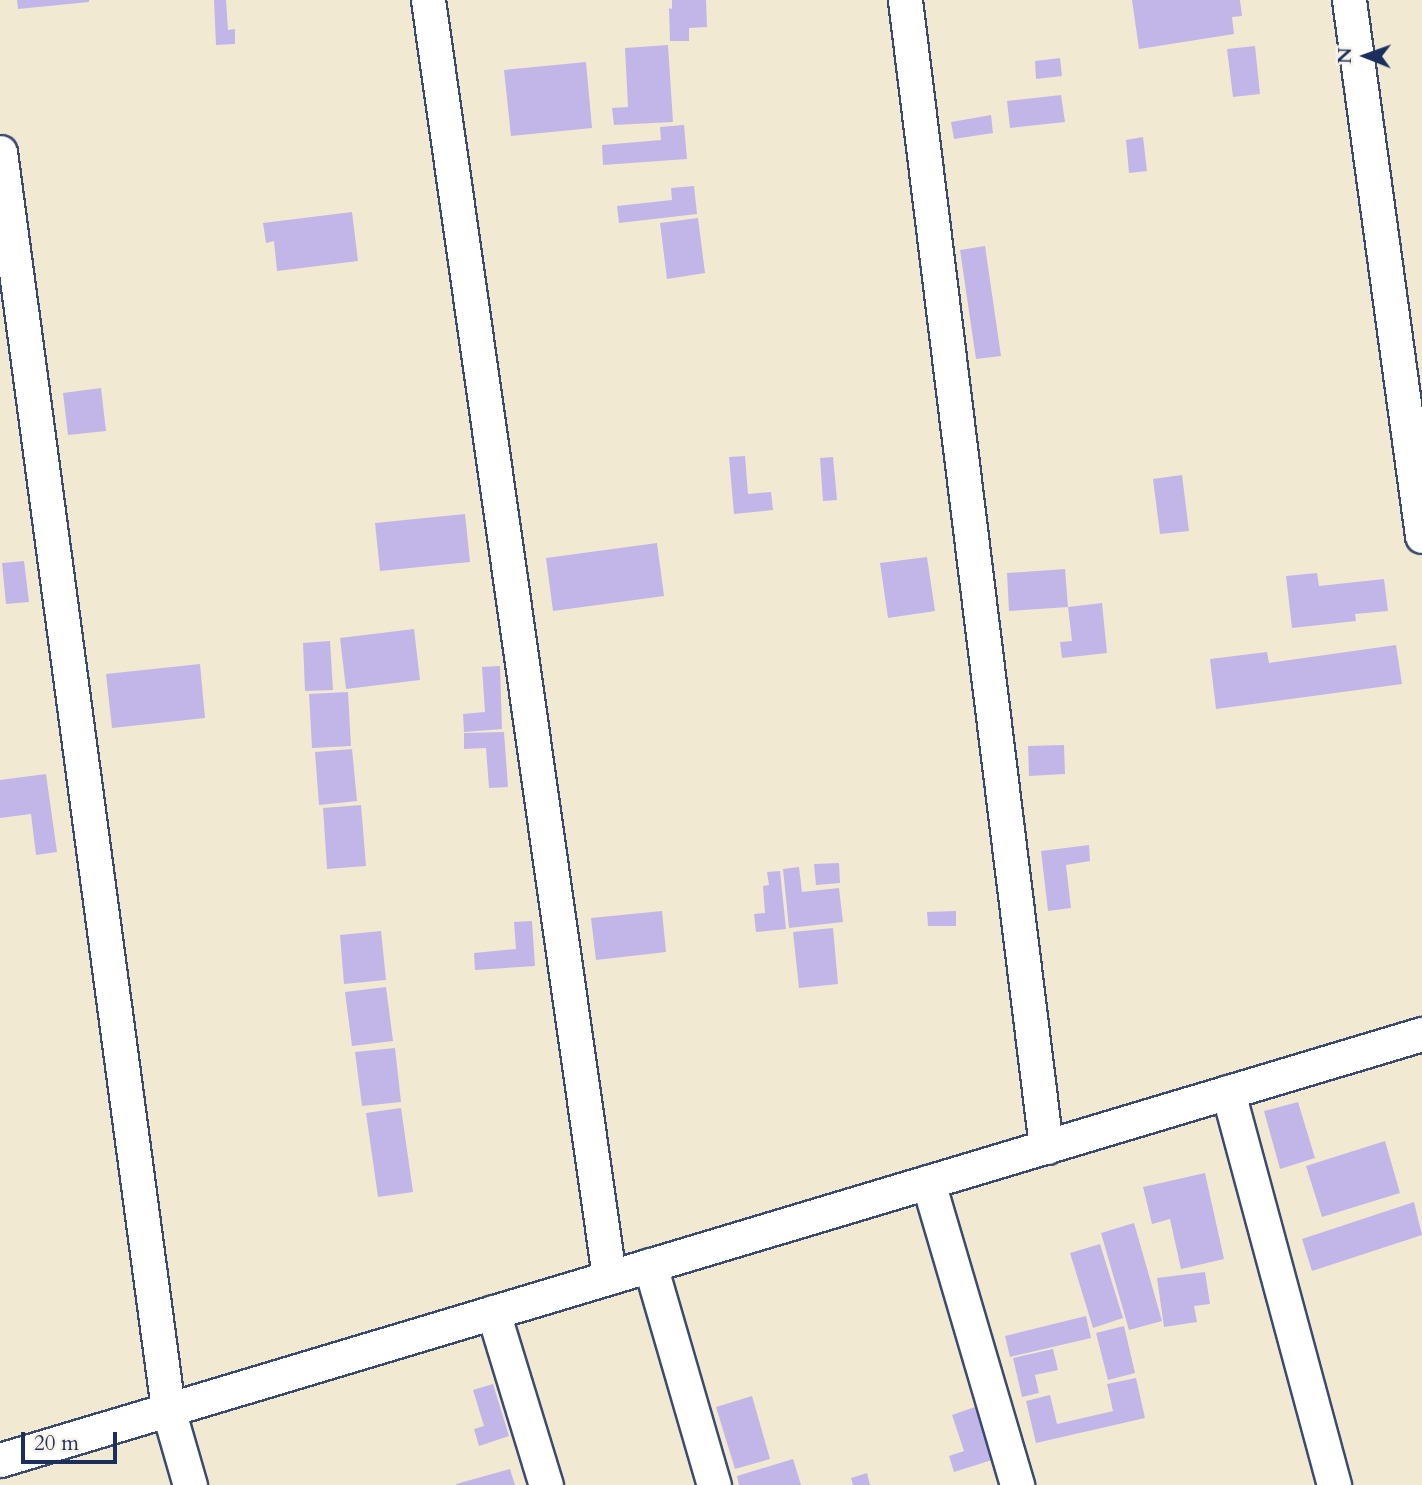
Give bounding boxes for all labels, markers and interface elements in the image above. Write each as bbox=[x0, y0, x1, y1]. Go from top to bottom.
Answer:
north arrow bbox=[1331, 21, 1401, 91]
text: N bbox=[1332, 47, 1358, 64]
scale bar bbox=[24, 1418, 121, 1462]
text: 20 m bbox=[34, 1429, 79, 1458]

